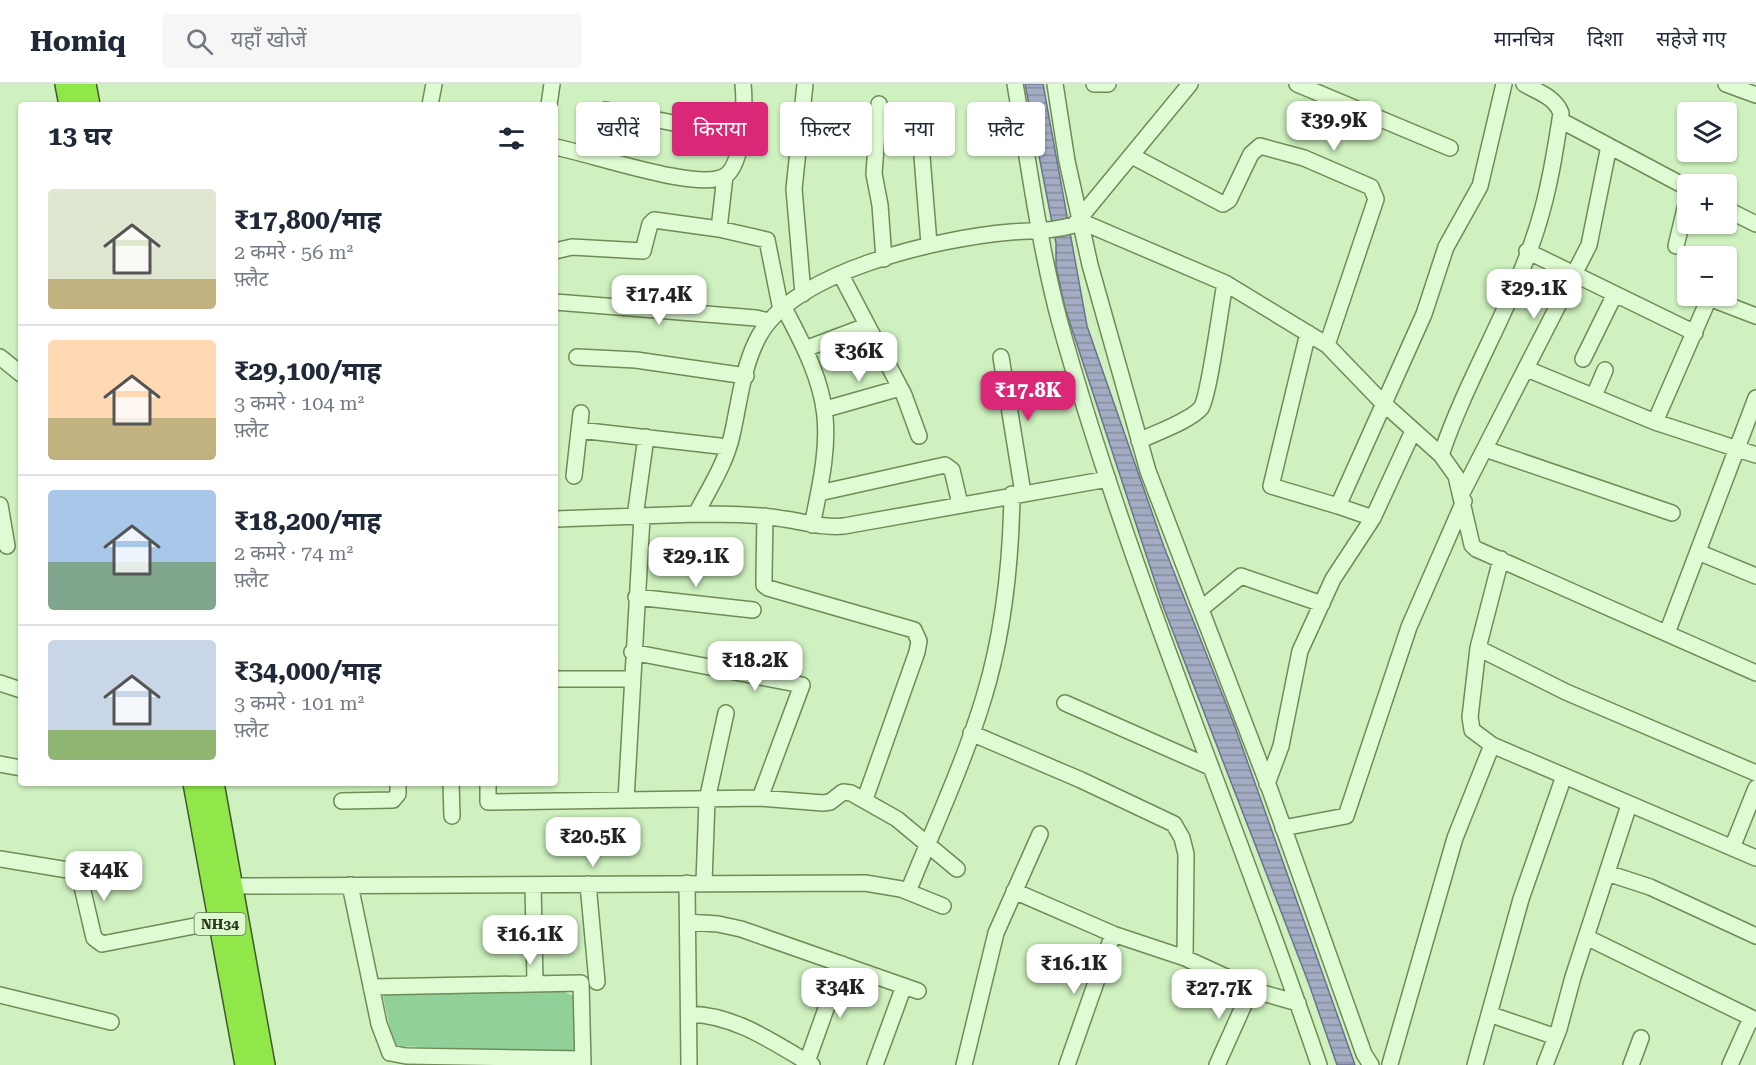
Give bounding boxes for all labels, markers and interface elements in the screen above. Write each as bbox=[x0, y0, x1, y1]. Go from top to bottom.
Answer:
search box bbox=[162, 14, 582, 68]
text: Homiq bbox=[30, 25, 126, 58]
icon: search bbox=[183, 25, 216, 58]
text: यहाँ खोजें bbox=[231, 27, 307, 52]
text: मानचित्र bbox=[1494, 27, 1554, 51]
text: दिशा bbox=[1587, 27, 1623, 51]
text: सहेजे गए bbox=[1656, 27, 1726, 51]
pin: ₹39.9K bbox=[1285, 101, 1383, 152]
chip: खरीदें bbox=[576, 102, 660, 156]
chip: किराया bbox=[672, 102, 768, 156]
chip: फ़िल्टर bbox=[780, 102, 872, 156]
chip: नया bbox=[884, 102, 955, 156]
chip: फ़्लैट bbox=[967, 102, 1045, 156]
map controls bbox=[1677, 102, 1737, 306]
button: layers bbox=[1677, 102, 1737, 162]
text: ₹39.9K bbox=[1301, 108, 1367, 132]
text: 13 घर bbox=[48, 121, 112, 151]
icon: filters bbox=[495, 122, 528, 155]
button: + bbox=[1677, 174, 1737, 234]
text: ₹17,800/माह bbox=[234, 205, 381, 235]
icon: home bbox=[96, 213, 168, 285]
text: 2 कमरे · 56 m² bbox=[234, 240, 353, 264]
button: − bbox=[1677, 246, 1737, 306]
text: फ़्लैट bbox=[234, 267, 269, 291]
pin: ₹29.1K bbox=[1485, 269, 1583, 320]
pin: ₹17.4K bbox=[610, 275, 708, 326]
text: ₹29.1K bbox=[1501, 276, 1567, 300]
text: ₹17.4K bbox=[626, 282, 692, 306]
pin: ₹36K bbox=[823, 332, 895, 383]
text: ₹36K bbox=[834, 339, 884, 363]
text: ₹29,100/माह bbox=[234, 356, 381, 386]
icon: home bbox=[96, 364, 168, 436]
pin: ₹17.8K bbox=[979, 371, 1077, 422]
text: ₹17.8K bbox=[995, 378, 1061, 402]
text: 3 कमरे · 104 m² bbox=[234, 391, 364, 415]
text: फ़्लैट bbox=[234, 418, 269, 442]
text: ₹18,200/माह bbox=[234, 506, 381, 536]
icon: home bbox=[96, 514, 168, 586]
pin: ₹29.1K bbox=[647, 537, 745, 588]
text: 2 कमरे · 74 m² bbox=[234, 541, 353, 565]
text: ₹29.1K bbox=[663, 544, 729, 568]
text: फ़्लैट bbox=[234, 568, 269, 592]
pin: ₹18.2K bbox=[706, 641, 804, 692]
text: ₹18.2K bbox=[722, 648, 788, 672]
text: ₹34,000/माह bbox=[234, 656, 381, 686]
icon: home bbox=[96, 664, 168, 736]
text: 3 कमरे · 101 m² bbox=[234, 691, 364, 715]
text: फ़्लैट bbox=[234, 718, 269, 742]
pin: ₹20.5K bbox=[544, 817, 642, 868]
text: ₹20.5K bbox=[560, 824, 626, 848]
pin: ₹44K bbox=[68, 851, 140, 902]
text: ₹44K bbox=[79, 858, 129, 882]
road number: NH34 bbox=[194, 913, 246, 935]
pin: ₹16.1K bbox=[481, 915, 579, 966]
text: ₹16.1K bbox=[497, 922, 563, 946]
pin: ₹16.1K bbox=[1025, 944, 1123, 995]
text: ₹16.1K bbox=[1041, 951, 1107, 975]
pin: ₹34K bbox=[804, 968, 876, 1019]
pin: ₹27.7K bbox=[1170, 969, 1268, 1020]
text: ₹34K bbox=[815, 975, 865, 999]
text: ₹27.7K bbox=[1186, 976, 1252, 1000]

